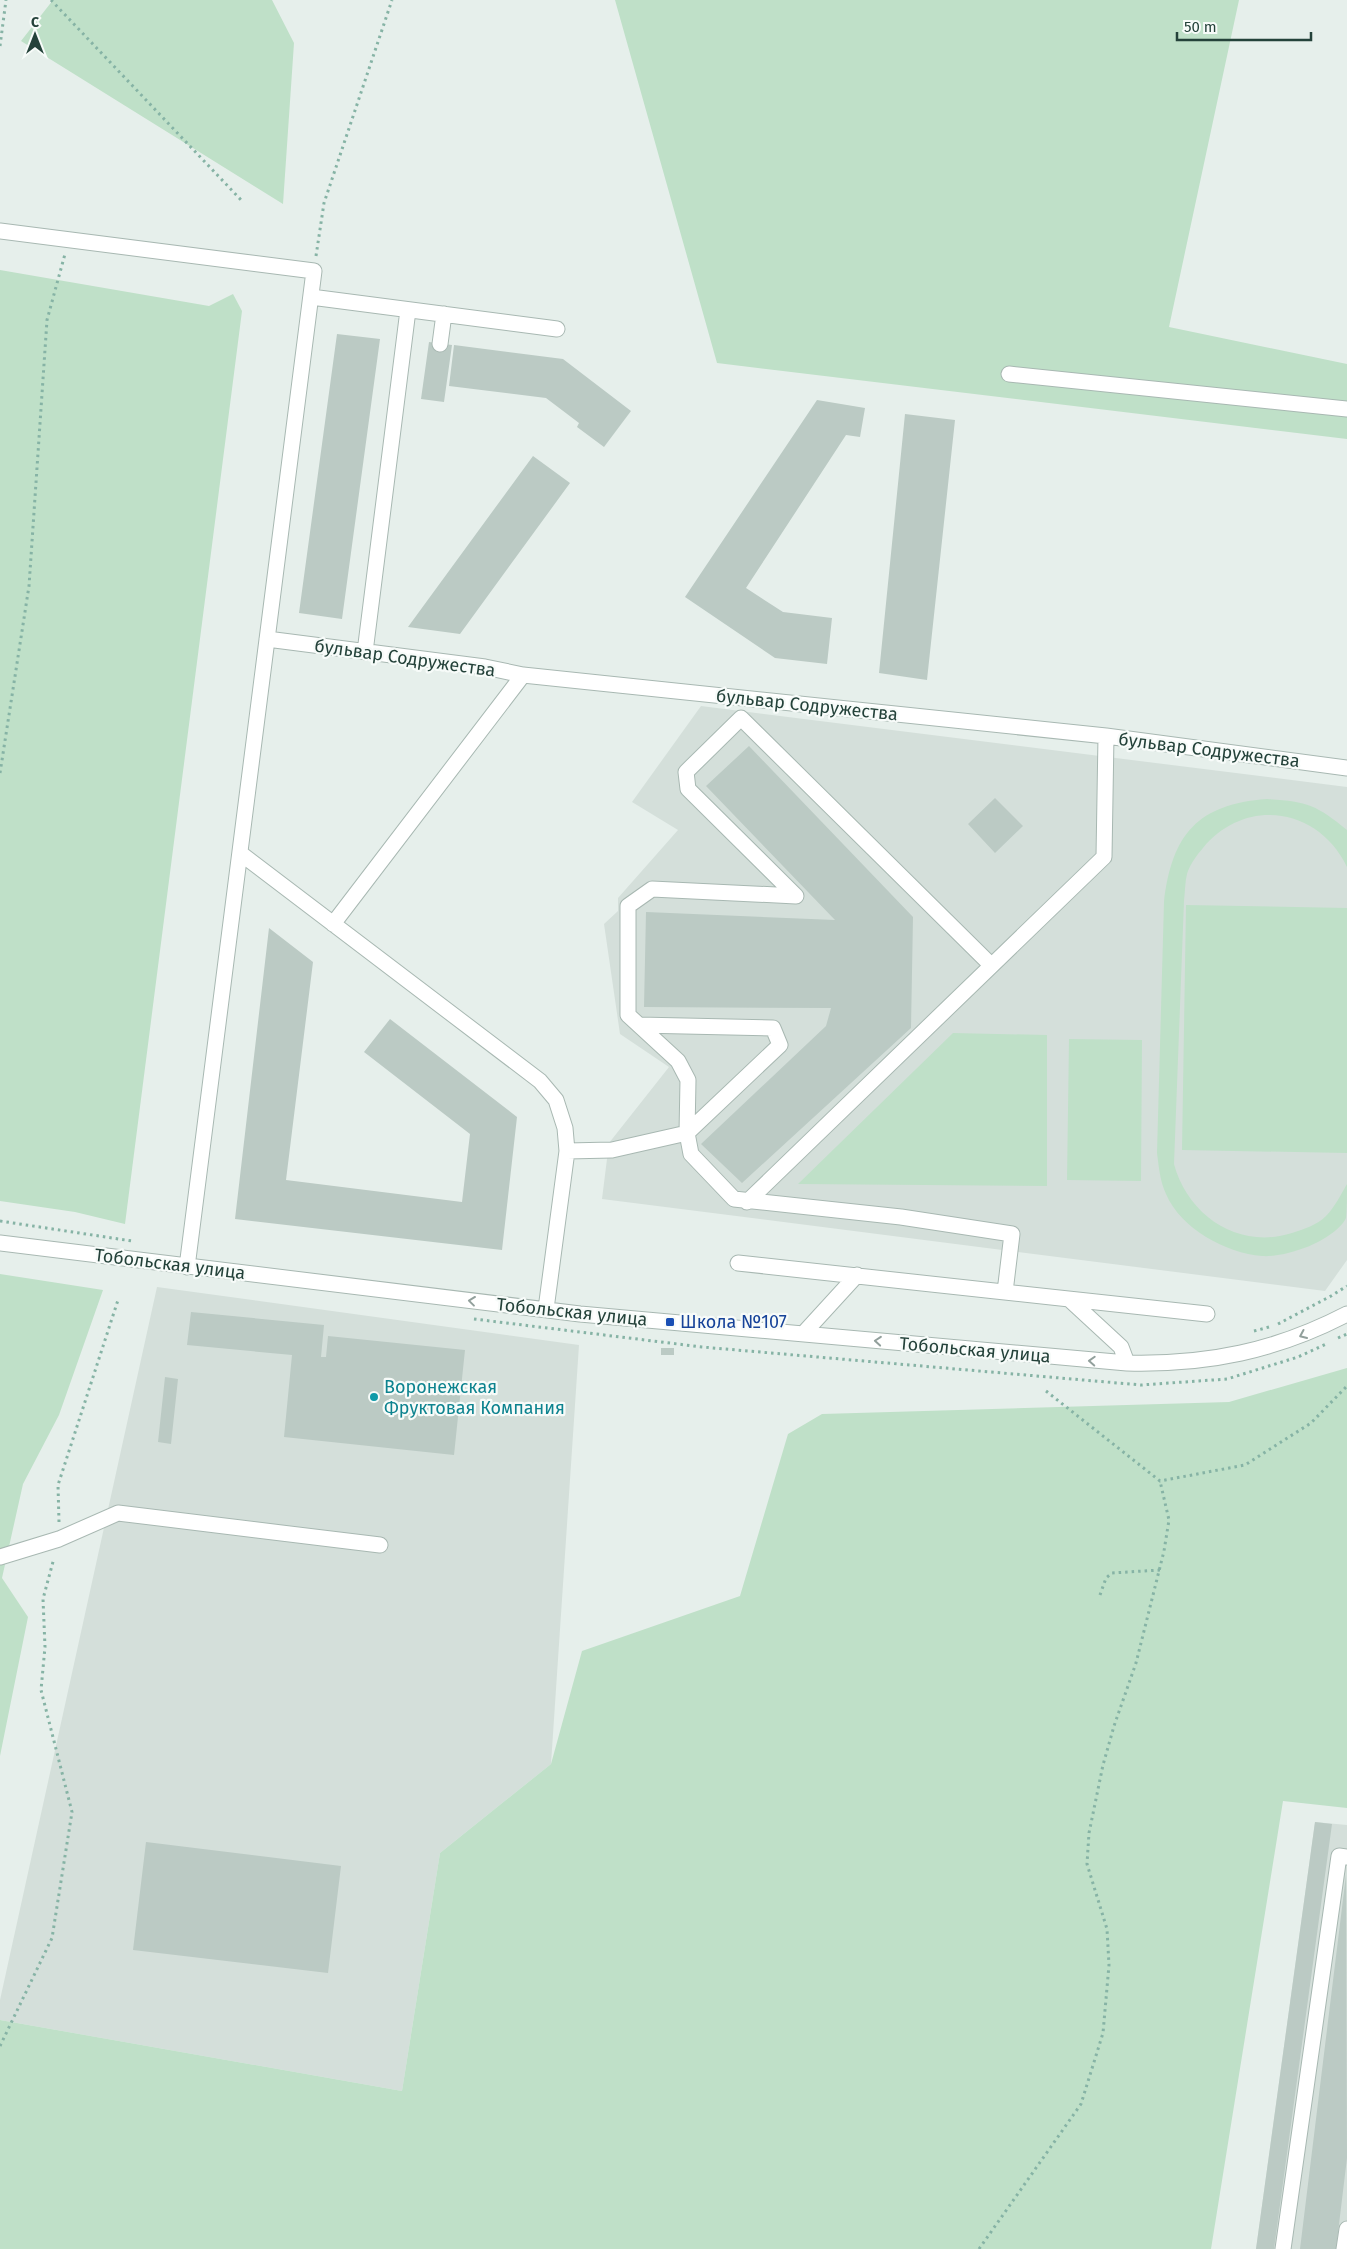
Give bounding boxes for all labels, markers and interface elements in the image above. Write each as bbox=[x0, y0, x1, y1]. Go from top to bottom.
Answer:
north arrow bbox=[10, 10, 60, 60]
scale bar bbox=[1177, 10, 1311, 42]
text: С bbox=[31, 14, 39, 31]
text: 50 m bbox=[1184, 18, 1217, 36]
street label: бульвар Содружества bbox=[313, 634, 497, 682]
street label: бульвар Содружества bbox=[715, 685, 899, 725]
street label: бульвар Содружества bbox=[1117, 728, 1301, 772]
street label: Тобольская улица bbox=[93, 1244, 247, 1284]
street label: Тобольская улица bbox=[495, 1293, 649, 1331]
one-way arrow bbox=[468, 1296, 476, 1307]
place label: Школа №107 bbox=[680, 1311, 787, 1333]
marker: Школа №107 bbox=[664, 1316, 676, 1328]
one-way arrow bbox=[1299, 1328, 1308, 1339]
street label: Тобольская улица bbox=[899, 1332, 1051, 1368]
one-way arrow bbox=[873, 1336, 881, 1347]
one-way arrow bbox=[1088, 1355, 1096, 1366]
place label: Воронежская Фруктовая Компания bbox=[384, 1376, 565, 1419]
marker: Воронежская Фруктовая Компания bbox=[368, 1391, 380, 1403]

